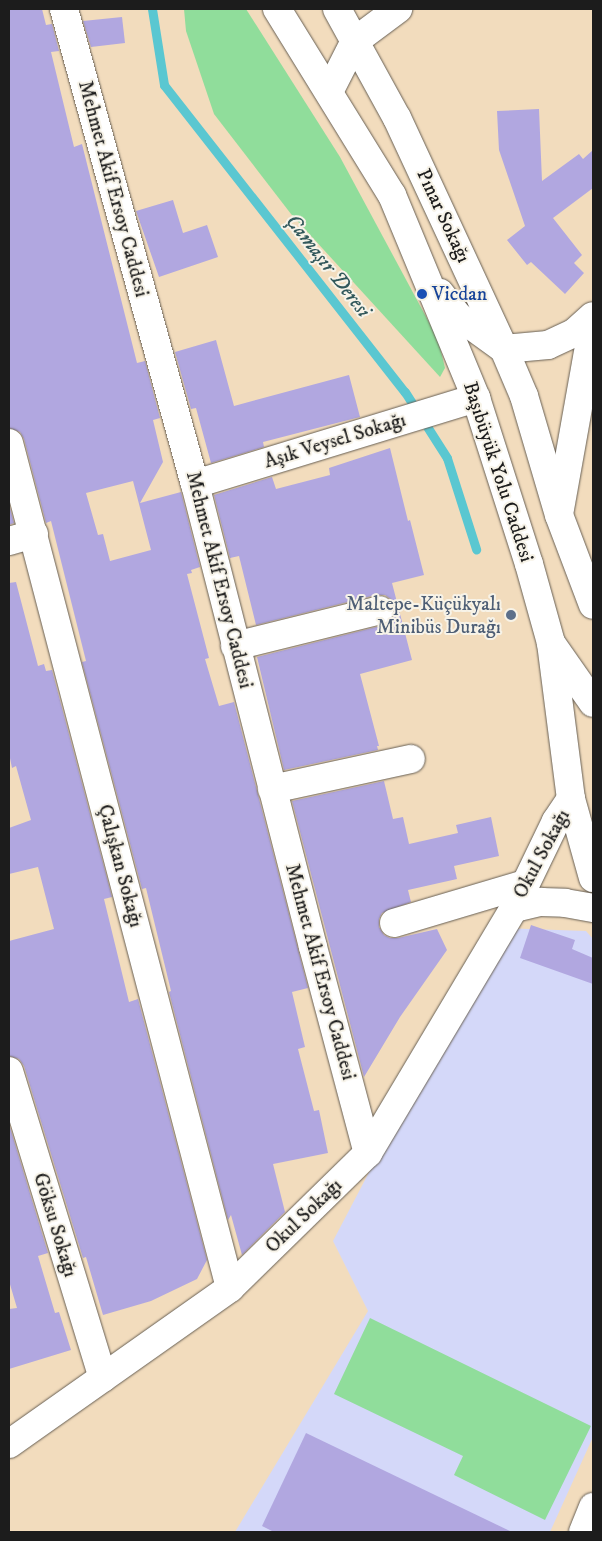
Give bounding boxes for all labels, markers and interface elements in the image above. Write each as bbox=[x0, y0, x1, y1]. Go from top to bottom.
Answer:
street label: Mehmet Akif Ersoy Caddesi bbox=[73, 78, 153, 300]
street label: Pınar Sokağı bbox=[411, 165, 475, 267]
water label: Çamaşır Deresi bbox=[280, 209, 376, 323]
place label: Vicdan bbox=[432, 282, 487, 306]
marker: Vicdan bbox=[416, 288, 428, 300]
street label: Başıbüyük Yolu Caddesi bbox=[458, 379, 538, 565]
street label: Aşık Veysel Sokağı bbox=[261, 408, 409, 474]
street label: Mehmet Akif Ersoy Caddesi bbox=[180, 469, 258, 691]
place label: Maltepe-Küçükyalı Minibüs Durağı bbox=[346, 592, 501, 639]
marker: Maltepe-Küçükyalı Minibüs Durağı bbox=[505, 609, 517, 621]
street label: Çalışkan Sokağı bbox=[92, 802, 148, 930]
street label: Okul Sokağı bbox=[509, 805, 575, 903]
street label: Mehmet Akif Ersoy Caddesi bbox=[280, 861, 360, 1083]
street label: Göksu Sokağı bbox=[28, 1170, 82, 1280]
street label: Okul Sokağı bbox=[261, 1174, 347, 1258]

